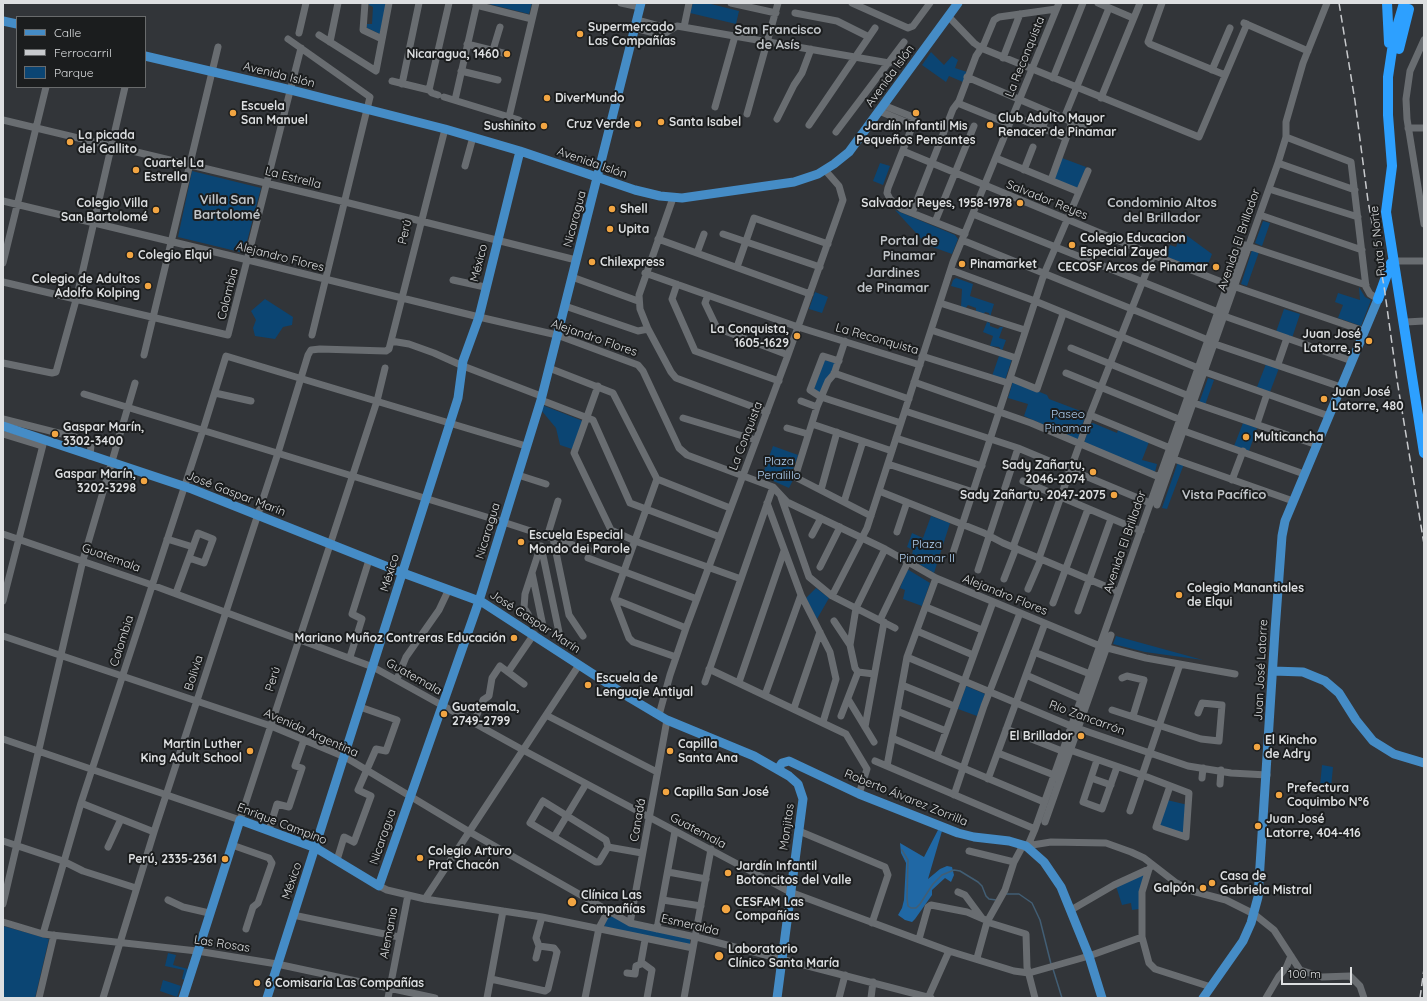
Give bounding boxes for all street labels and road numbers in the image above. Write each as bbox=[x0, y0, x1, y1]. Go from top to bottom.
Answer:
street label: La Reconquista bbox=[1002, 15, 1048, 99]
street label: Avenida Islón bbox=[863, 42, 917, 110]
street label: Avenida Islón bbox=[242, 59, 316, 91]
street label: Avenida Islón bbox=[555, 144, 629, 182]
street label: La Estrella bbox=[263, 164, 323, 192]
street label: Salvador Reyes bbox=[1004, 177, 1090, 223]
street label: Avenida El Brillador bbox=[1215, 187, 1263, 293]
street label: Nicaragua bbox=[561, 189, 589, 249]
street label: Ruta 5 Norte bbox=[1367, 205, 1389, 277]
street label: Perú bbox=[395, 218, 415, 246]
street label: Alejandro Flores bbox=[234, 239, 326, 275]
street label: México bbox=[467, 243, 491, 283]
street label: Colombia bbox=[215, 267, 241, 321]
street label: Alejandro Flores bbox=[549, 317, 639, 359]
street label: La Reconquista bbox=[834, 320, 920, 358]
street label: La Conquista bbox=[726, 400, 766, 472]
street label: José Gaspar Marín bbox=[184, 468, 288, 520]
street label: Avenida El Brillador bbox=[1101, 489, 1149, 595]
street label: Nicaragua bbox=[473, 501, 503, 561]
street label: Guatemala bbox=[80, 541, 142, 575]
street label: México bbox=[377, 553, 403, 593]
street label: Alejandro Flores bbox=[960, 571, 1050, 619]
street label: José Gaspar Marín bbox=[487, 587, 583, 657]
street label: Colombia bbox=[107, 614, 137, 668]
street label: Juan José Latorre bbox=[1251, 619, 1271, 721]
street label: Bolivia bbox=[182, 653, 206, 693]
street label: Guatemala bbox=[384, 656, 444, 698]
street label: Perú bbox=[262, 665, 284, 693]
street label: Río Zancarrón bbox=[1047, 698, 1127, 738]
street label: Avenida Argentina bbox=[262, 706, 360, 760]
street label: Roberto Álvarez Zorrilla bbox=[842, 767, 970, 829]
street label: Canadá bbox=[627, 797, 649, 843]
street label: Enrique Campino bbox=[235, 800, 329, 848]
street label: Monjitas bbox=[777, 803, 797, 851]
street label: Nicaragua bbox=[367, 807, 399, 867]
street label: Guatemala bbox=[667, 810, 729, 852]
street label: México bbox=[279, 860, 305, 902]
street label: Alemania bbox=[377, 906, 401, 960]
street label: Esmeralda bbox=[660, 911, 720, 939]
street label: Las Rosas bbox=[193, 932, 251, 956]

